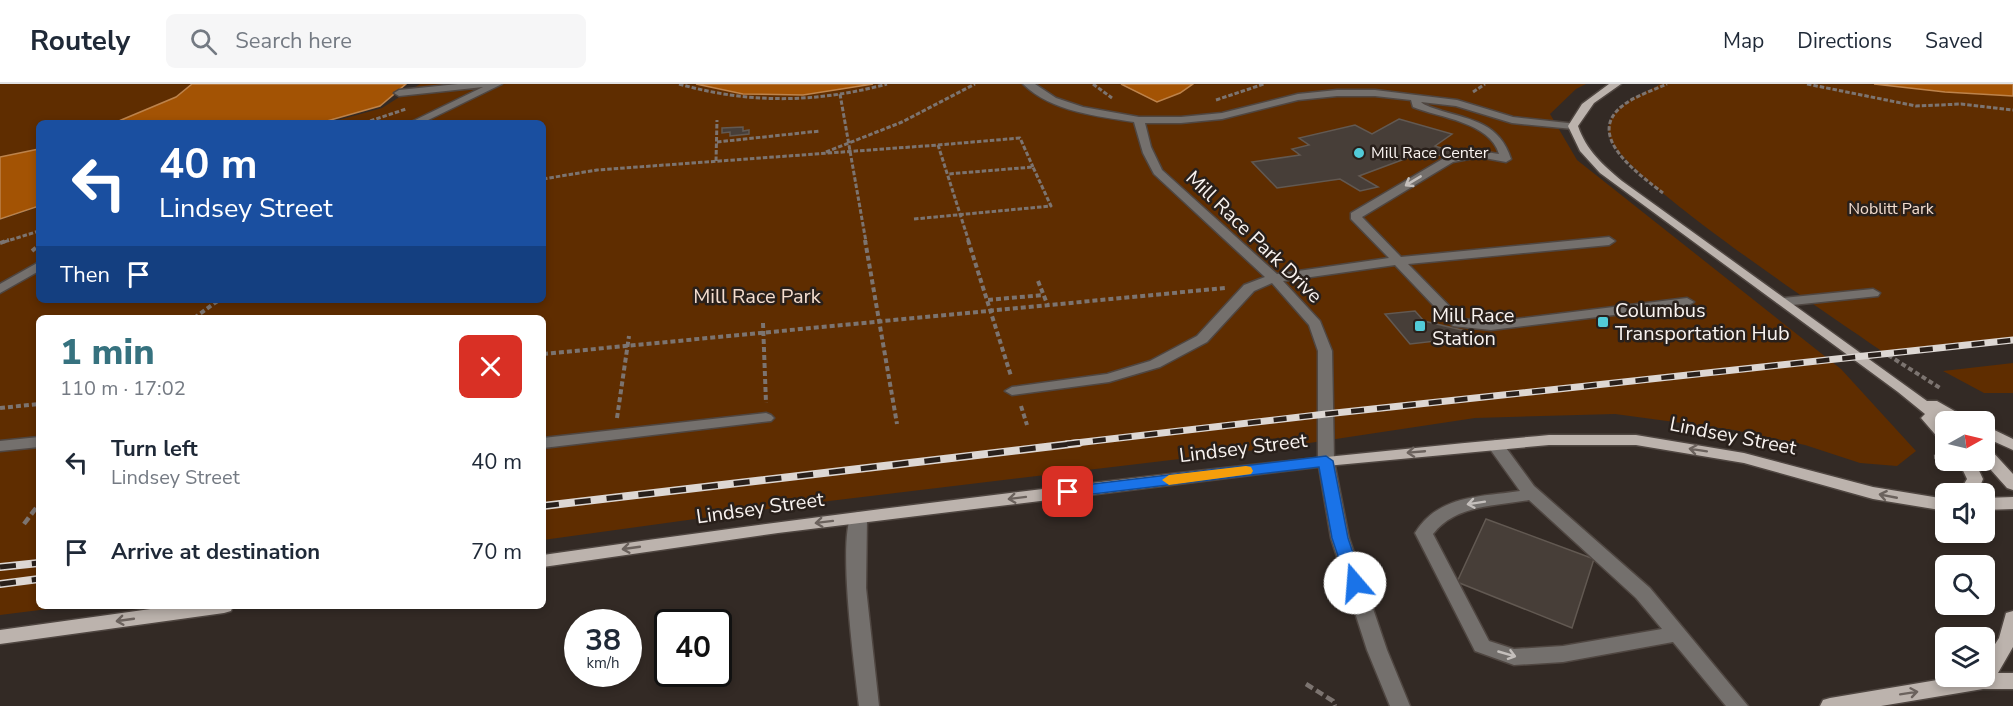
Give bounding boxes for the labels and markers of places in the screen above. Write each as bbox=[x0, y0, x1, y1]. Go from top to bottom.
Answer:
place label: Mill Race Center bbox=[1371, 142, 1489, 164]
marker: Mill Race Center bbox=[1352, 146, 1366, 160]
place label: Columbus Transportation Hub bbox=[1615, 297, 1790, 347]
place label: Mill Race Station bbox=[1432, 302, 1514, 352]
marker: Columbus Transportation Hub bbox=[1596, 315, 1610, 329]
marker: Mill Race Station bbox=[1413, 319, 1427, 333]
pin bbox=[1042, 466, 1093, 517]

